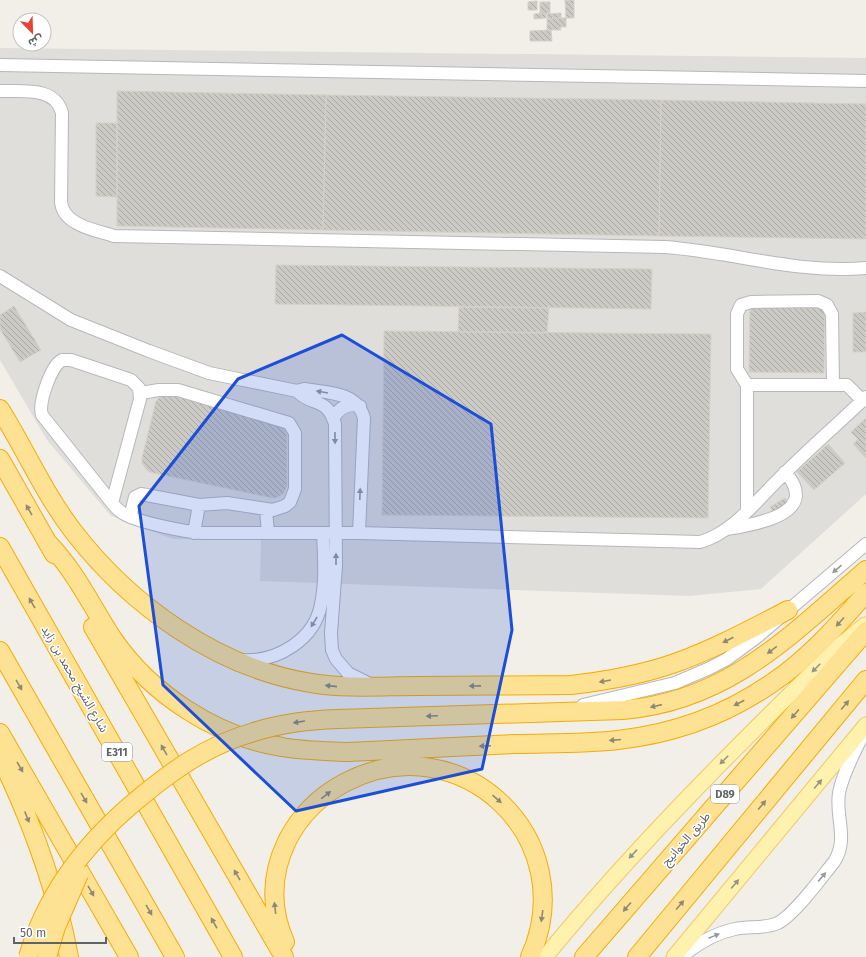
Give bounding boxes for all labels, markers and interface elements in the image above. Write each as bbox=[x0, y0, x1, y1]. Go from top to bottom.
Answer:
north arrow bbox=[12, 12, 52, 52]
text: ش bbox=[26, 32, 45, 50]
one-way arrow bbox=[316, 389, 328, 395]
one-way arrow bbox=[332, 432, 338, 445]
one-way arrow bbox=[357, 488, 364, 500]
one-way arrow bbox=[26, 504, 33, 516]
one-way arrow bbox=[333, 552, 339, 565]
one-way arrow bbox=[831, 565, 842, 574]
one-way arrow bbox=[29, 597, 36, 609]
one-way arrow bbox=[311, 616, 318, 628]
one-way arrow bbox=[836, 618, 845, 627]
street label: شارع الشيخ محمد بن زايد bbox=[37, 623, 111, 736]
one-way arrow bbox=[722, 637, 734, 643]
one-way arrow bbox=[767, 646, 778, 654]
one-way arrow bbox=[811, 663, 821, 673]
one-way arrow bbox=[599, 678, 611, 684]
one-way arrow bbox=[16, 679, 23, 691]
one-way arrow bbox=[325, 682, 337, 689]
one-way arrow bbox=[468, 683, 481, 689]
one-way arrow bbox=[733, 699, 745, 706]
one-way arrow bbox=[841, 700, 850, 710]
one-way arrow bbox=[650, 703, 662, 709]
one-way arrow bbox=[791, 709, 800, 718]
one-way arrow bbox=[425, 713, 438, 719]
one-way arrow bbox=[293, 719, 305, 725]
one-way arrow bbox=[609, 736, 621, 743]
one-way arrow bbox=[479, 742, 491, 749]
road number: E311 bbox=[102, 743, 132, 761]
one-way arrow bbox=[160, 744, 167, 756]
one-way arrow bbox=[719, 755, 729, 765]
one-way arrow bbox=[16, 761, 23, 772]
one-way arrow bbox=[813, 778, 822, 789]
road number: D89 bbox=[711, 785, 739, 803]
one-way arrow bbox=[321, 791, 331, 799]
one-way arrow bbox=[81, 792, 88, 804]
one-way arrow bbox=[492, 795, 503, 804]
one-way arrow bbox=[758, 800, 767, 810]
street label: طريق الخوانيج bbox=[659, 809, 715, 870]
one-way arrow bbox=[24, 812, 30, 824]
one-way arrow bbox=[629, 849, 638, 859]
one-way arrow bbox=[233, 869, 240, 881]
one-way arrow bbox=[817, 871, 826, 882]
one-way arrow bbox=[731, 878, 739, 889]
one-way arrow bbox=[88, 886, 95, 897]
one-way arrow bbox=[675, 900, 684, 911]
one-way arrow bbox=[272, 902, 278, 914]
one-way arrow bbox=[622, 902, 631, 912]
one-way arrow bbox=[146, 905, 153, 916]
one-way arrow bbox=[538, 910, 545, 922]
one-way arrow bbox=[211, 917, 218, 929]
scale bar bbox=[14, 919, 106, 945]
text: 50 m bbox=[20, 926, 46, 940]
one-way arrow bbox=[708, 933, 720, 939]

